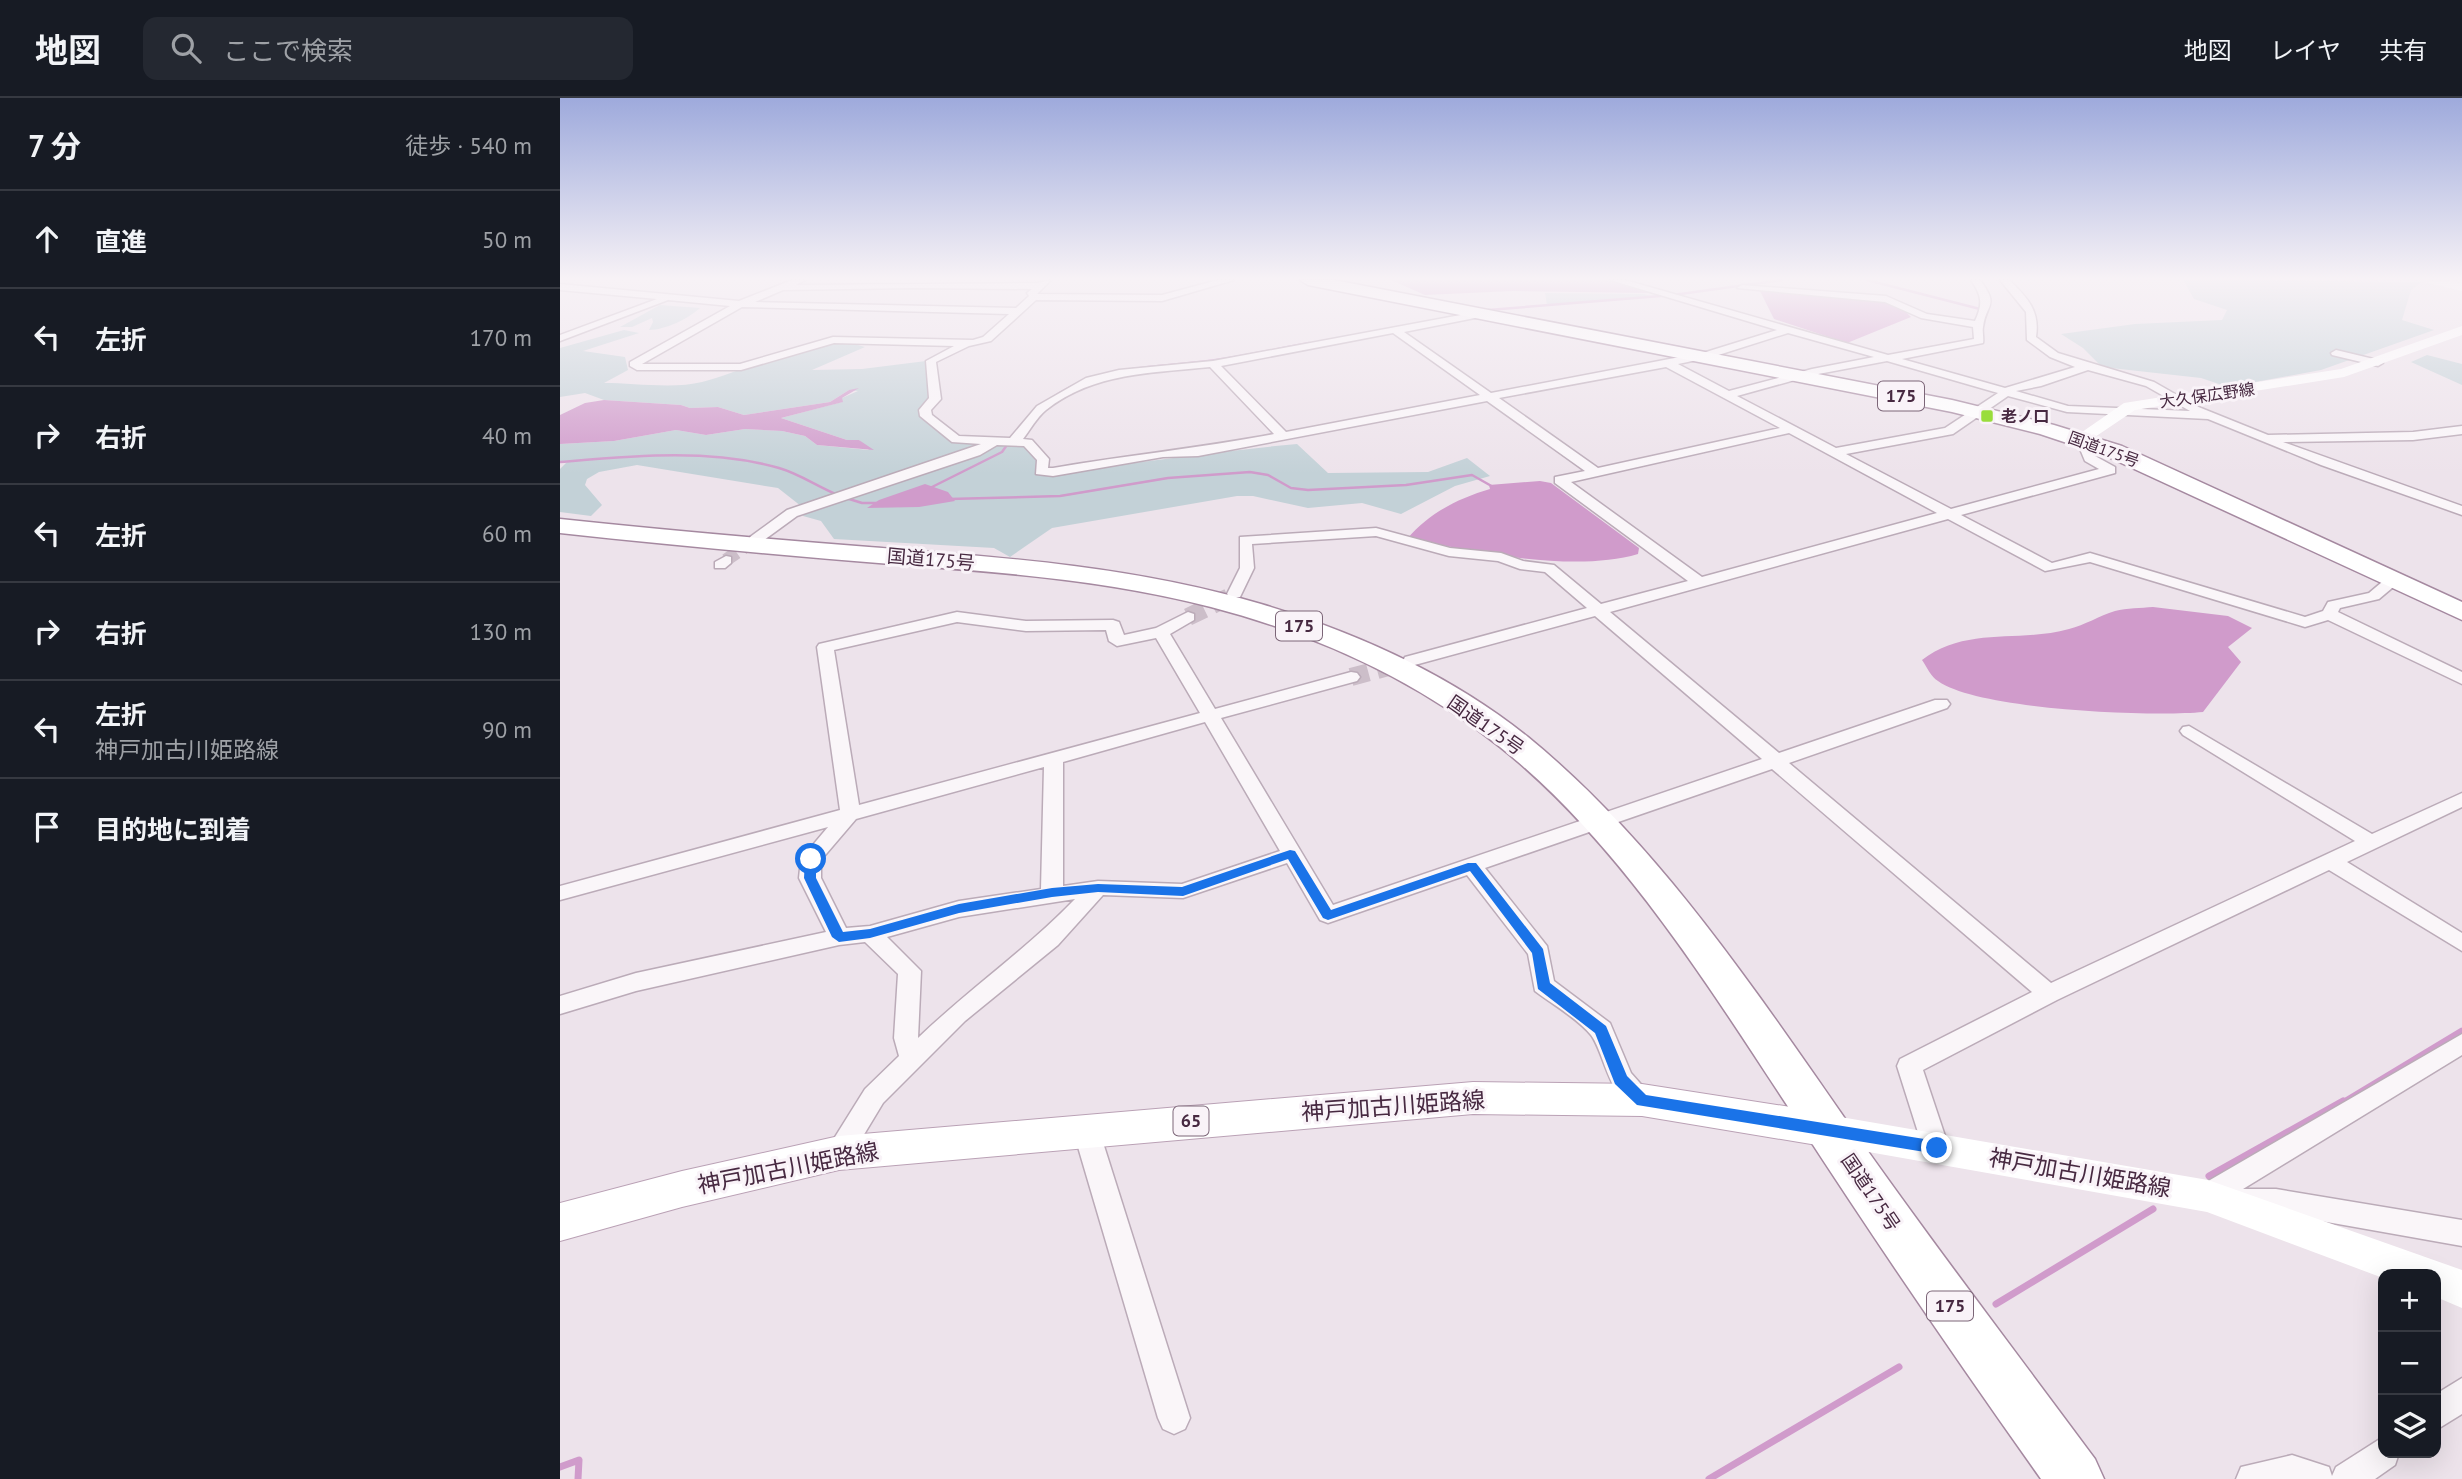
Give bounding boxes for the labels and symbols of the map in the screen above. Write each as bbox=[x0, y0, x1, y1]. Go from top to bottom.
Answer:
street label: 大久保広野線 bbox=[2158, 378, 2256, 412]
road number: 175 bbox=[1878, 382, 1924, 410]
place label: 老ノ口 bbox=[2001, 406, 2049, 426]
marker: 老ノ口 bbox=[1979, 408, 1995, 424]
street label: 国道175号 bbox=[2066, 427, 2142, 471]
street label: 国道175号 bbox=[886, 543, 976, 575]
road number: 175 bbox=[1276, 612, 1322, 640]
street label: 国道175号 bbox=[1443, 690, 1529, 760]
route start bbox=[795, 843, 826, 874]
street label: 神戸加古川姫路線 bbox=[1300, 1085, 1486, 1126]
road number: 65 bbox=[1174, 1106, 1208, 1136]
route end bbox=[1921, 1132, 1952, 1163]
street label: 神戸加古川姫路線 bbox=[695, 1136, 881, 1199]
street label: 神戸加古川姫路線 bbox=[1987, 1142, 2173, 1203]
street label: 国道175号 bbox=[1836, 1149, 1906, 1235]
road number: 175 bbox=[1927, 1292, 1973, 1321]

